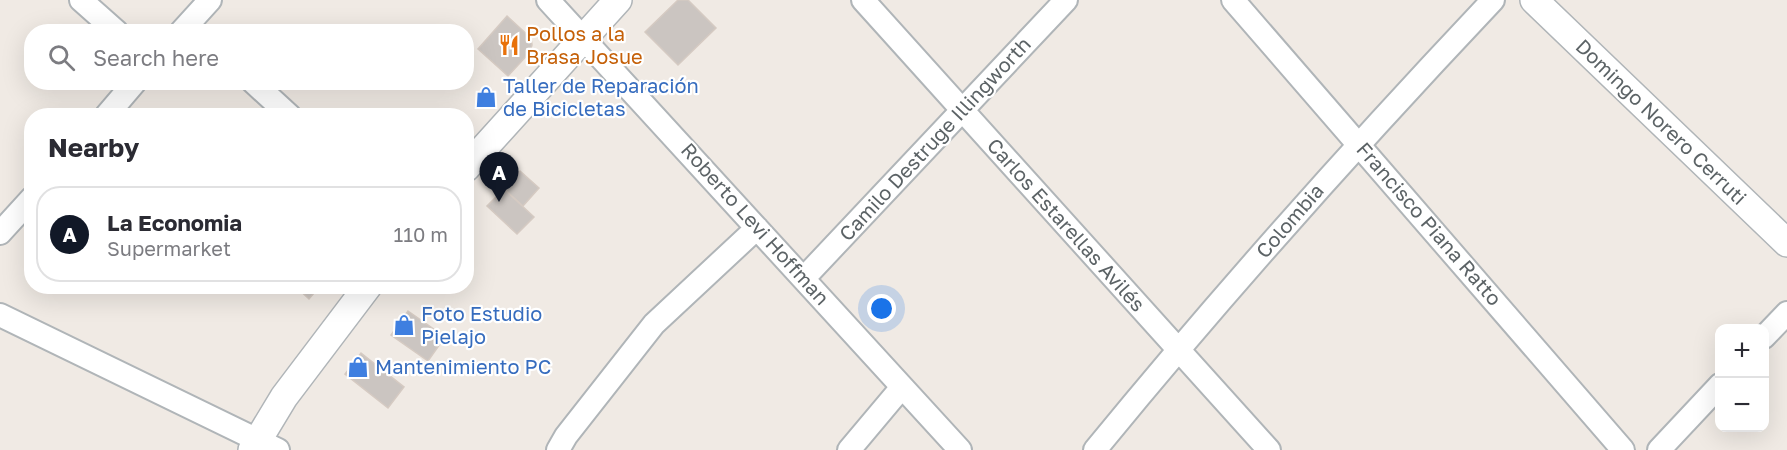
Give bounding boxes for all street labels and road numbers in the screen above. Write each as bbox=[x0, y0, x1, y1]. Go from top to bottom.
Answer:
street label: Camilo Destruge Illingworth bbox=[834, 32, 1035, 245]
street label: Domingo Norero Cerruti bbox=[1571, 33, 1752, 209]
street label: Carlos Estarellas Avilés bbox=[983, 133, 1151, 316]
street label: Roberto Levi Hoffman bbox=[677, 137, 835, 309]
street label: Francisco Piana Ratto bbox=[1352, 137, 1507, 310]
street label: Colombia bbox=[1251, 178, 1328, 262]

